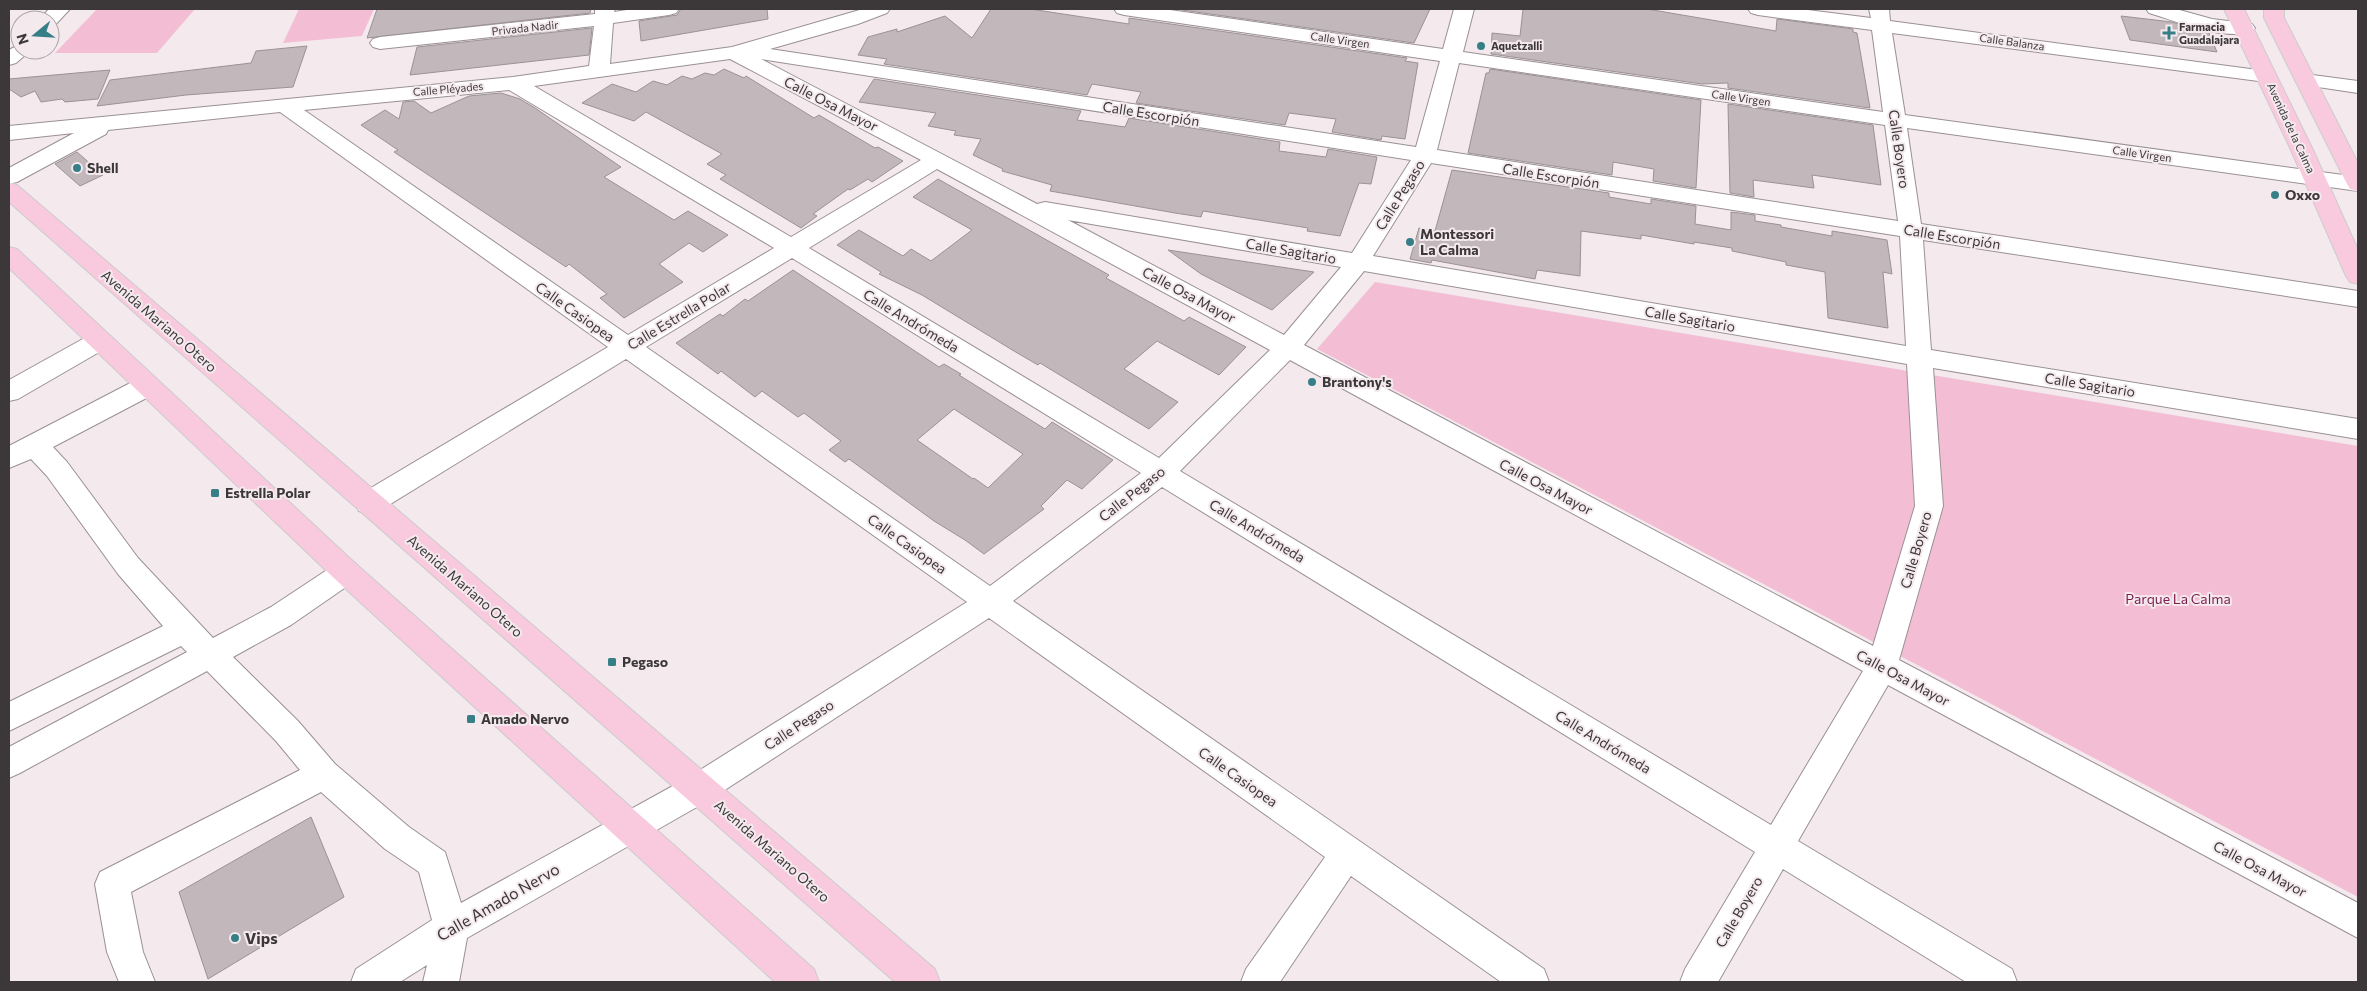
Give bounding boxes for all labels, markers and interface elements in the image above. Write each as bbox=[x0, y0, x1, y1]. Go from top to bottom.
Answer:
north arrow bbox=[10, 10, 60, 60]
street label: Privada Nadir bbox=[491, 17, 560, 37]
place label: Farmacia Guadalajara bbox=[2179, 20, 2239, 46]
marker: Farmacia Guadalajara bbox=[2163, 27, 2175, 39]
street label: Calle Virgen bbox=[1310, 29, 1370, 50]
street label: Calle Balanza bbox=[1979, 30, 2046, 53]
text: N bbox=[12, 32, 32, 47]
place label: Aquetzalli bbox=[1491, 39, 1542, 52]
marker: Aquetzalli bbox=[1475, 40, 1487, 52]
street label: Calle Osa Mayor bbox=[781, 73, 881, 135]
street label: Calle Pléyades bbox=[412, 79, 484, 98]
street label: Avenida de la Calma bbox=[2265, 81, 2318, 175]
street label: Calle Virgen bbox=[1711, 87, 1771, 108]
street label: Calle Escorpión bbox=[1101, 97, 1201, 130]
street label: Calle Boyero bbox=[1886, 108, 1913, 189]
street label: Calle Virgen bbox=[2112, 143, 2172, 164]
street label: Calle Pegaso bbox=[1371, 156, 1428, 233]
place label: Shell bbox=[87, 159, 119, 176]
street label: Calle Escorpión bbox=[1501, 159, 1601, 192]
marker: Shell bbox=[71, 162, 83, 174]
place label: Oxxo bbox=[2285, 186, 2320, 203]
marker: Oxxo bbox=[2269, 189, 2281, 201]
street label: Calle Escorpión bbox=[1902, 220, 2002, 253]
place label: Montessori La Calma bbox=[1420, 225, 1494, 258]
street label: Calle Sagitario bbox=[1245, 234, 1338, 267]
marker: Montessori La Calma bbox=[1404, 236, 1416, 248]
street label: Calle Osa Mayor bbox=[1140, 263, 1239, 326]
street label: Avenida Mariano Otero bbox=[98, 266, 221, 375]
street label: Calle Casiopea bbox=[533, 278, 618, 345]
street label: Calle Estrella Polar bbox=[624, 278, 734, 353]
street label: Calle Andrómeda bbox=[860, 285, 962, 356]
street label: Calle Sagitario bbox=[1644, 302, 1737, 335]
street label: Calle Sagitario bbox=[2044, 369, 2137, 400]
place label: Brantony's bbox=[1322, 373, 1392, 390]
marker: Brantony's bbox=[1306, 376, 1318, 388]
street label: Calle Osa Mayor bbox=[1497, 455, 1596, 518]
street label: Calle Pegaso bbox=[1095, 462, 1168, 525]
place label: Estrella Polar bbox=[225, 484, 311, 501]
marker: Estrella Polar bbox=[209, 487, 221, 499]
street label: Calle Andrómeda bbox=[1206, 495, 1308, 566]
street label: Calle Boyero bbox=[1896, 509, 1935, 590]
street label: Calle Casiopea bbox=[865, 510, 950, 577]
street label: Avenida Mariano Otero bbox=[404, 531, 527, 640]
park label: Parque La Calma bbox=[2125, 590, 2231, 607]
street label: Calle Osa Mayor bbox=[1854, 646, 1953, 709]
place label: Pegaso bbox=[622, 653, 668, 670]
marker: Pegaso bbox=[606, 656, 618, 668]
street label: Calle Pegaso bbox=[761, 696, 837, 753]
street label: Calle Andrómeda bbox=[1552, 706, 1654, 777]
place label: Amado Nervo bbox=[481, 710, 569, 727]
marker: Amado Nervo bbox=[465, 713, 477, 725]
street label: Calle Casiopea bbox=[1196, 743, 1281, 810]
street label: Avenida Mariano Otero bbox=[711, 796, 834, 905]
street label: Calle Osa Mayor bbox=[2211, 837, 2310, 900]
street label: Calle Amado Nervo bbox=[433, 859, 563, 944]
street label: Calle Boyero bbox=[1711, 873, 1766, 950]
place label: Vips bbox=[245, 928, 278, 947]
marker: Vips bbox=[229, 932, 241, 944]

